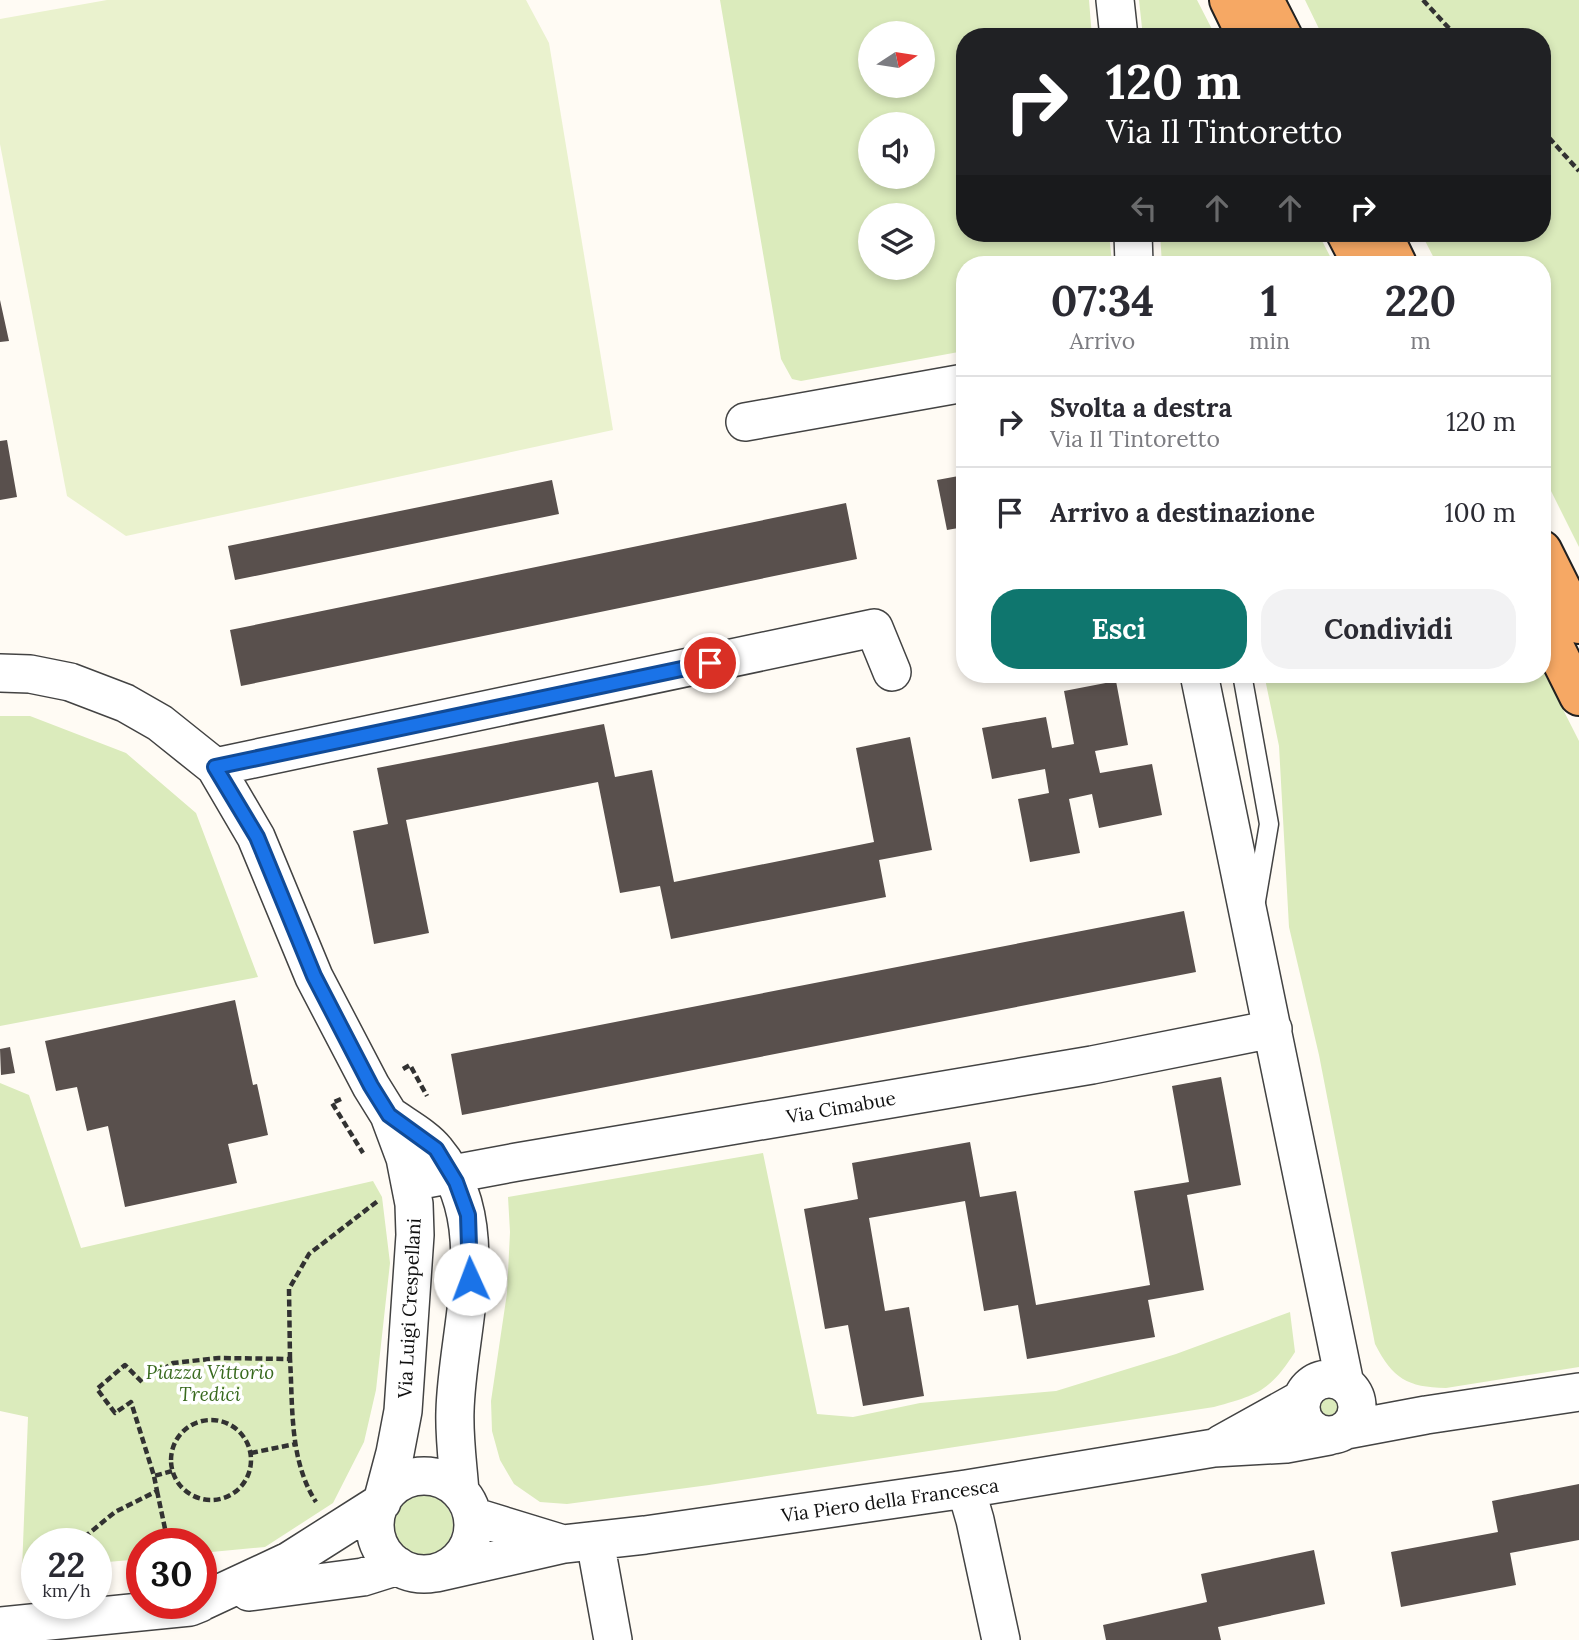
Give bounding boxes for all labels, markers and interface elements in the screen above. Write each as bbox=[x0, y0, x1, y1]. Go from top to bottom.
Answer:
north arrow bbox=[858, 21, 934, 98]
map controls bbox=[858, 21, 935, 280]
text: 120 m bbox=[1106, 50, 1241, 112]
icon: right bbox=[991, 56, 1082, 147]
text: Via Il Tintoretto bbox=[1106, 111, 1342, 152]
button: sound bbox=[858, 112, 935, 189]
icon: left bbox=[1125, 189, 1163, 227]
icon: ahead bbox=[1198, 189, 1236, 227]
icon: ahead bbox=[1271, 189, 1309, 227]
icon: right bbox=[1344, 189, 1382, 227]
button: layers bbox=[858, 203, 935, 280]
text: 07:34 bbox=[1051, 274, 1154, 328]
text: 1 bbox=[1261, 274, 1278, 328]
text: 220 bbox=[1385, 274, 1456, 328]
text: Arrivo bbox=[1070, 326, 1135, 355]
text: min bbox=[1249, 326, 1290, 355]
text: m bbox=[1410, 326, 1431, 355]
text: Svolta a destra bbox=[1050, 391, 1232, 424]
icon: right bbox=[991, 403, 1029, 441]
text: 120 m bbox=[1446, 405, 1516, 438]
text: Via Il Tintoretto bbox=[1050, 424, 1220, 453]
icon: arrive bbox=[991, 494, 1029, 532]
text: Arrivo a destinazione bbox=[1050, 496, 1315, 529]
text: 100 m bbox=[1444, 496, 1516, 529]
button: Esci bbox=[991, 589, 1247, 669]
button: Condividi bbox=[1261, 589, 1516, 669]
pin bbox=[680, 633, 740, 693]
icon: arrive bbox=[691, 644, 729, 682]
street label: Via Cimabue bbox=[784, 1086, 897, 1129]
street label: Via Luigi Crespellani bbox=[392, 1217, 426, 1400]
position arrow bbox=[433, 1242, 507, 1316]
park label: Piazza Vittorio Tredici bbox=[146, 1360, 274, 1406]
street label: Via Piero della Francesca bbox=[779, 1473, 1000, 1527]
speed limit sign: 30 bbox=[126, 1528, 217, 1619]
text: 22 bbox=[48, 1542, 85, 1587]
text: km/h bbox=[42, 1579, 91, 1602]

